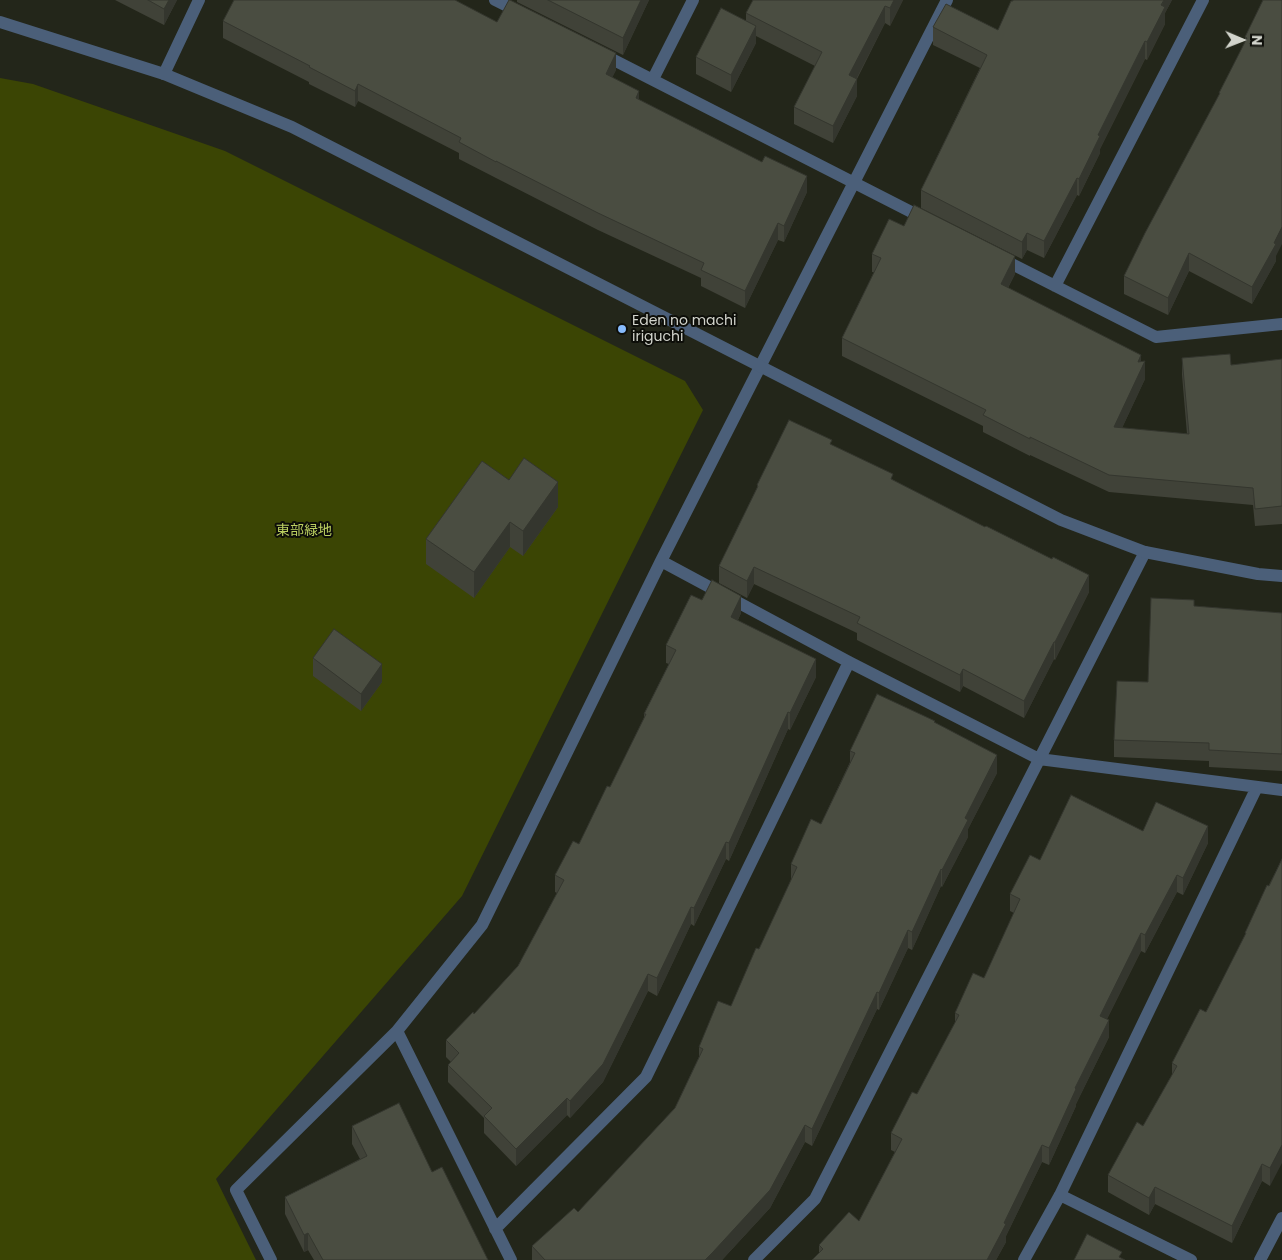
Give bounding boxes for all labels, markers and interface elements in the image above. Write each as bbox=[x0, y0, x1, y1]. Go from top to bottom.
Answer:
north arrow bbox=[1217, 15, 1267, 65]
text: N bbox=[1247, 35, 1267, 46]
place label: Eden no machi iriguchi bbox=[632, 313, 736, 346]
marker: Eden no machi iriguchi bbox=[616, 323, 628, 335]
park label: 東部緑地 bbox=[276, 523, 332, 539]

